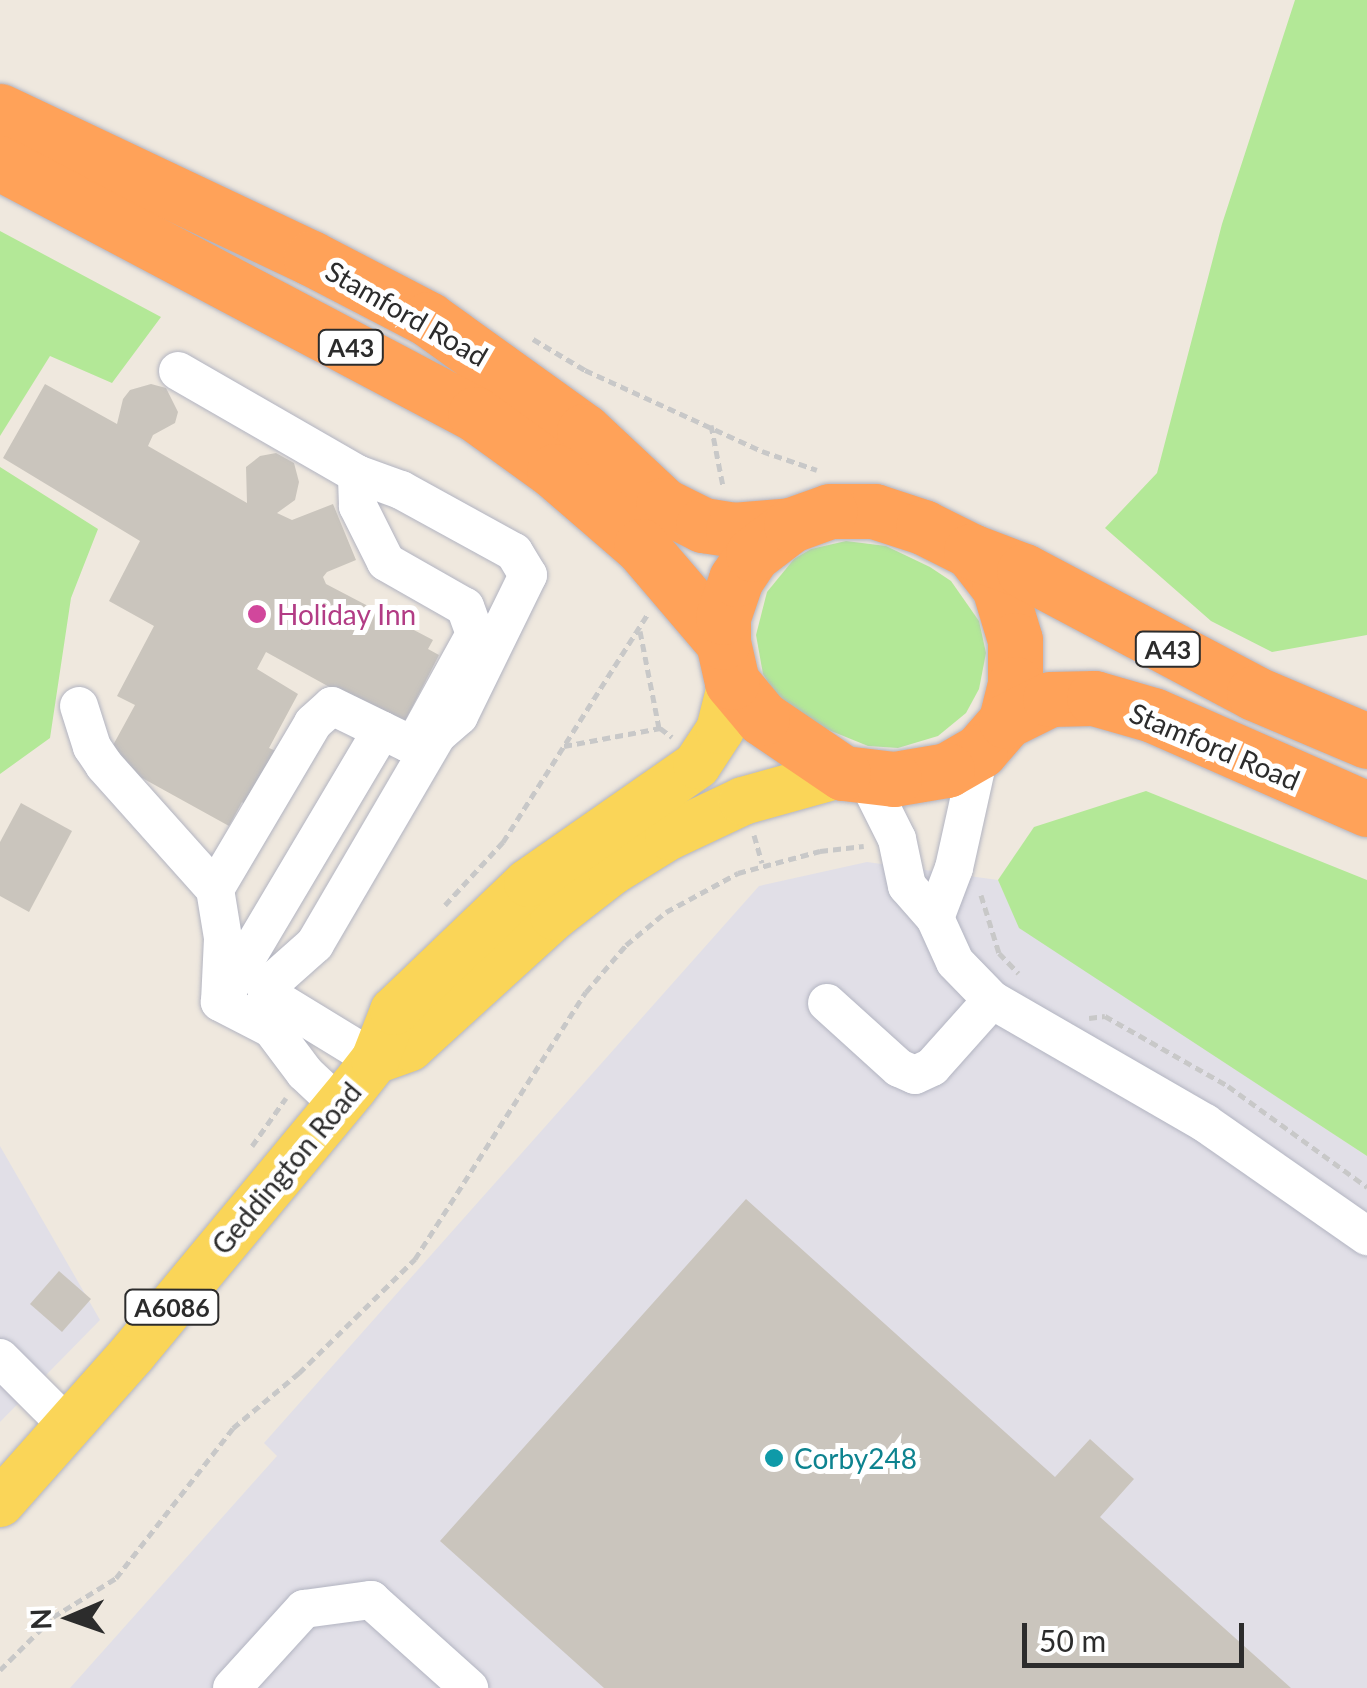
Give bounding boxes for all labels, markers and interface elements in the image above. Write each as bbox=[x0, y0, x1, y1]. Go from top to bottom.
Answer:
street label: Stamford Road bbox=[320, 253, 494, 373]
road number: A43 bbox=[316, 327, 386, 367]
place label: Holiday Inn bbox=[277, 597, 417, 631]
marker: Holiday Inn bbox=[246, 603, 268, 625]
road number: A43 bbox=[1133, 629, 1203, 669]
street label: Stamford Road bbox=[1125, 695, 1305, 797]
street label: Geddington Road bbox=[204, 1075, 368, 1261]
road number: A6086 bbox=[122, 1287, 222, 1327]
place label: Corby248 bbox=[794, 1441, 917, 1475]
marker: Corby248 bbox=[763, 1447, 785, 1469]
north arrow bbox=[20, 1568, 120, 1668]
scale bar bbox=[1027, 1603, 1250, 1665]
text: N bbox=[23, 1608, 57, 1630]
text: 50 m bbox=[1039, 1622, 1106, 1658]

